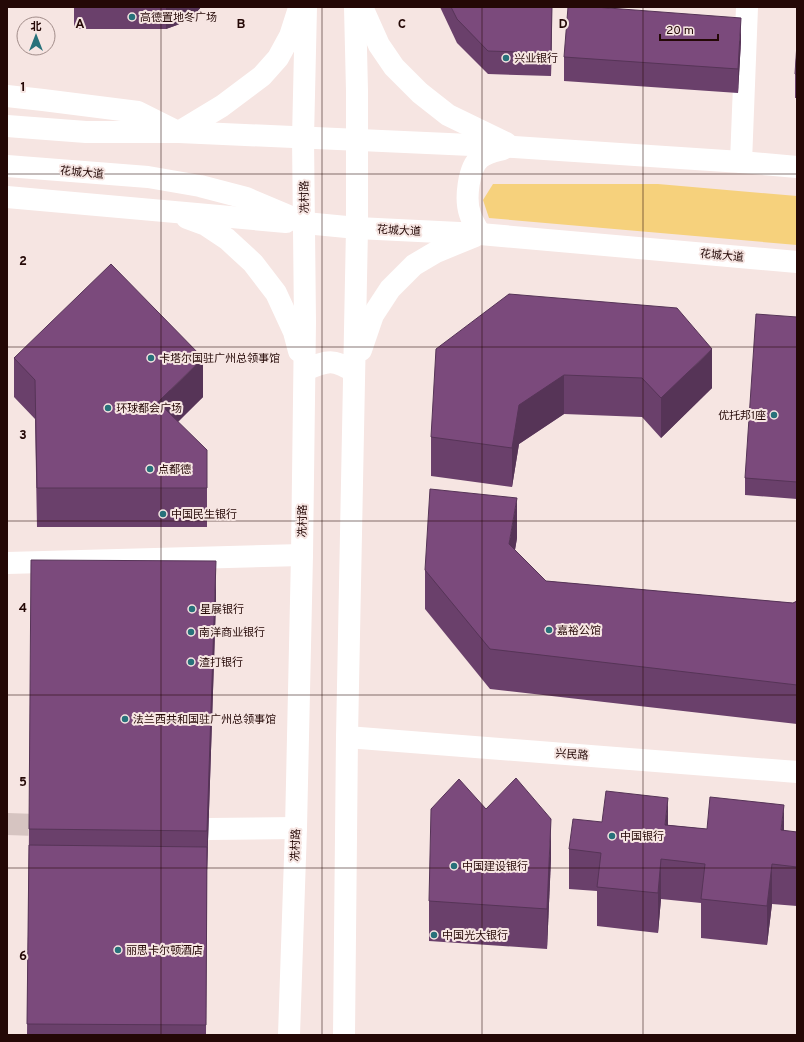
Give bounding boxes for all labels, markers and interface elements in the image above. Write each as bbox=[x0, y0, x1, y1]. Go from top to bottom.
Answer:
place label: 高德置地冬广场 bbox=[140, 11, 217, 25]
marker: 高德置地冬广场 bbox=[127, 12, 137, 22]
north arrow bbox=[16, 16, 56, 56]
scale bar bbox=[660, 16, 718, 42]
text: A bbox=[75, 17, 85, 33]
text: B bbox=[237, 17, 246, 33]
text: C bbox=[398, 17, 406, 33]
text: D bbox=[558, 17, 568, 33]
text: 北 bbox=[31, 20, 42, 34]
text: 20 m bbox=[666, 23, 694, 39]
place label: 兴业银行 bbox=[514, 52, 558, 66]
marker: 兴业银行 bbox=[501, 53, 511, 63]
text: 1 bbox=[20, 80, 26, 96]
street label: 花城大道 bbox=[59, 164, 104, 182]
street label: 冼村路 bbox=[298, 180, 312, 214]
street label: 花城大道 bbox=[377, 223, 421, 239]
street label: 花城大道 bbox=[699, 247, 744, 265]
text: 2 bbox=[19, 254, 27, 270]
place label: 卡塔尔国驻广州总领事馆 bbox=[159, 352, 280, 366]
marker: 卡塔尔国驻广州总领事馆 bbox=[146, 353, 156, 363]
place label: 环球都会广场 bbox=[116, 402, 182, 416]
marker: 环球都会广场 bbox=[103, 403, 113, 413]
place label: 优托邦1座 bbox=[718, 409, 766, 423]
marker: 优托邦1座 bbox=[769, 410, 779, 420]
text: 3 bbox=[19, 428, 27, 444]
place label: 点都德 bbox=[158, 463, 191, 477]
marker: 点都德 bbox=[145, 464, 155, 474]
street label: 冼村路 bbox=[296, 504, 310, 538]
place label: 中国民生银行 bbox=[171, 508, 237, 522]
marker: 中国民生银行 bbox=[158, 509, 168, 519]
text: 4 bbox=[19, 601, 27, 617]
place label: 星展银行 bbox=[200, 603, 244, 617]
marker: 星展银行 bbox=[187, 604, 197, 614]
place label: 嘉裕公馆 bbox=[557, 624, 601, 638]
marker: 嘉裕公馆 bbox=[544, 625, 554, 635]
place label: 南洋商业银行 bbox=[199, 626, 265, 640]
marker: 南洋商业银行 bbox=[186, 627, 196, 637]
place label: 渣打银行 bbox=[199, 656, 243, 670]
marker: 渣打银行 bbox=[186, 657, 196, 667]
place label: 法兰西共和国驻广州总领事馆 bbox=[133, 713, 276, 727]
marker: 法兰西共和国驻广州总领事馆 bbox=[120, 714, 130, 724]
street label: 兴民路 bbox=[555, 747, 589, 763]
text: 5 bbox=[19, 775, 27, 791]
street label: 冼村路 bbox=[288, 828, 304, 862]
place label: 中国银行 bbox=[620, 830, 664, 844]
marker: 中国银行 bbox=[607, 831, 617, 841]
place label: 中国建设银行 bbox=[462, 860, 528, 874]
marker: 中国建设银行 bbox=[449, 861, 459, 871]
place label: 中国光大银行 bbox=[442, 929, 508, 943]
marker: 中国光大银行 bbox=[429, 930, 439, 940]
place label: 丽思卡尔顿酒店 bbox=[126, 944, 203, 958]
marker: 丽思卡尔顿酒店 bbox=[113, 945, 123, 955]
text: 6 bbox=[19, 949, 27, 965]

